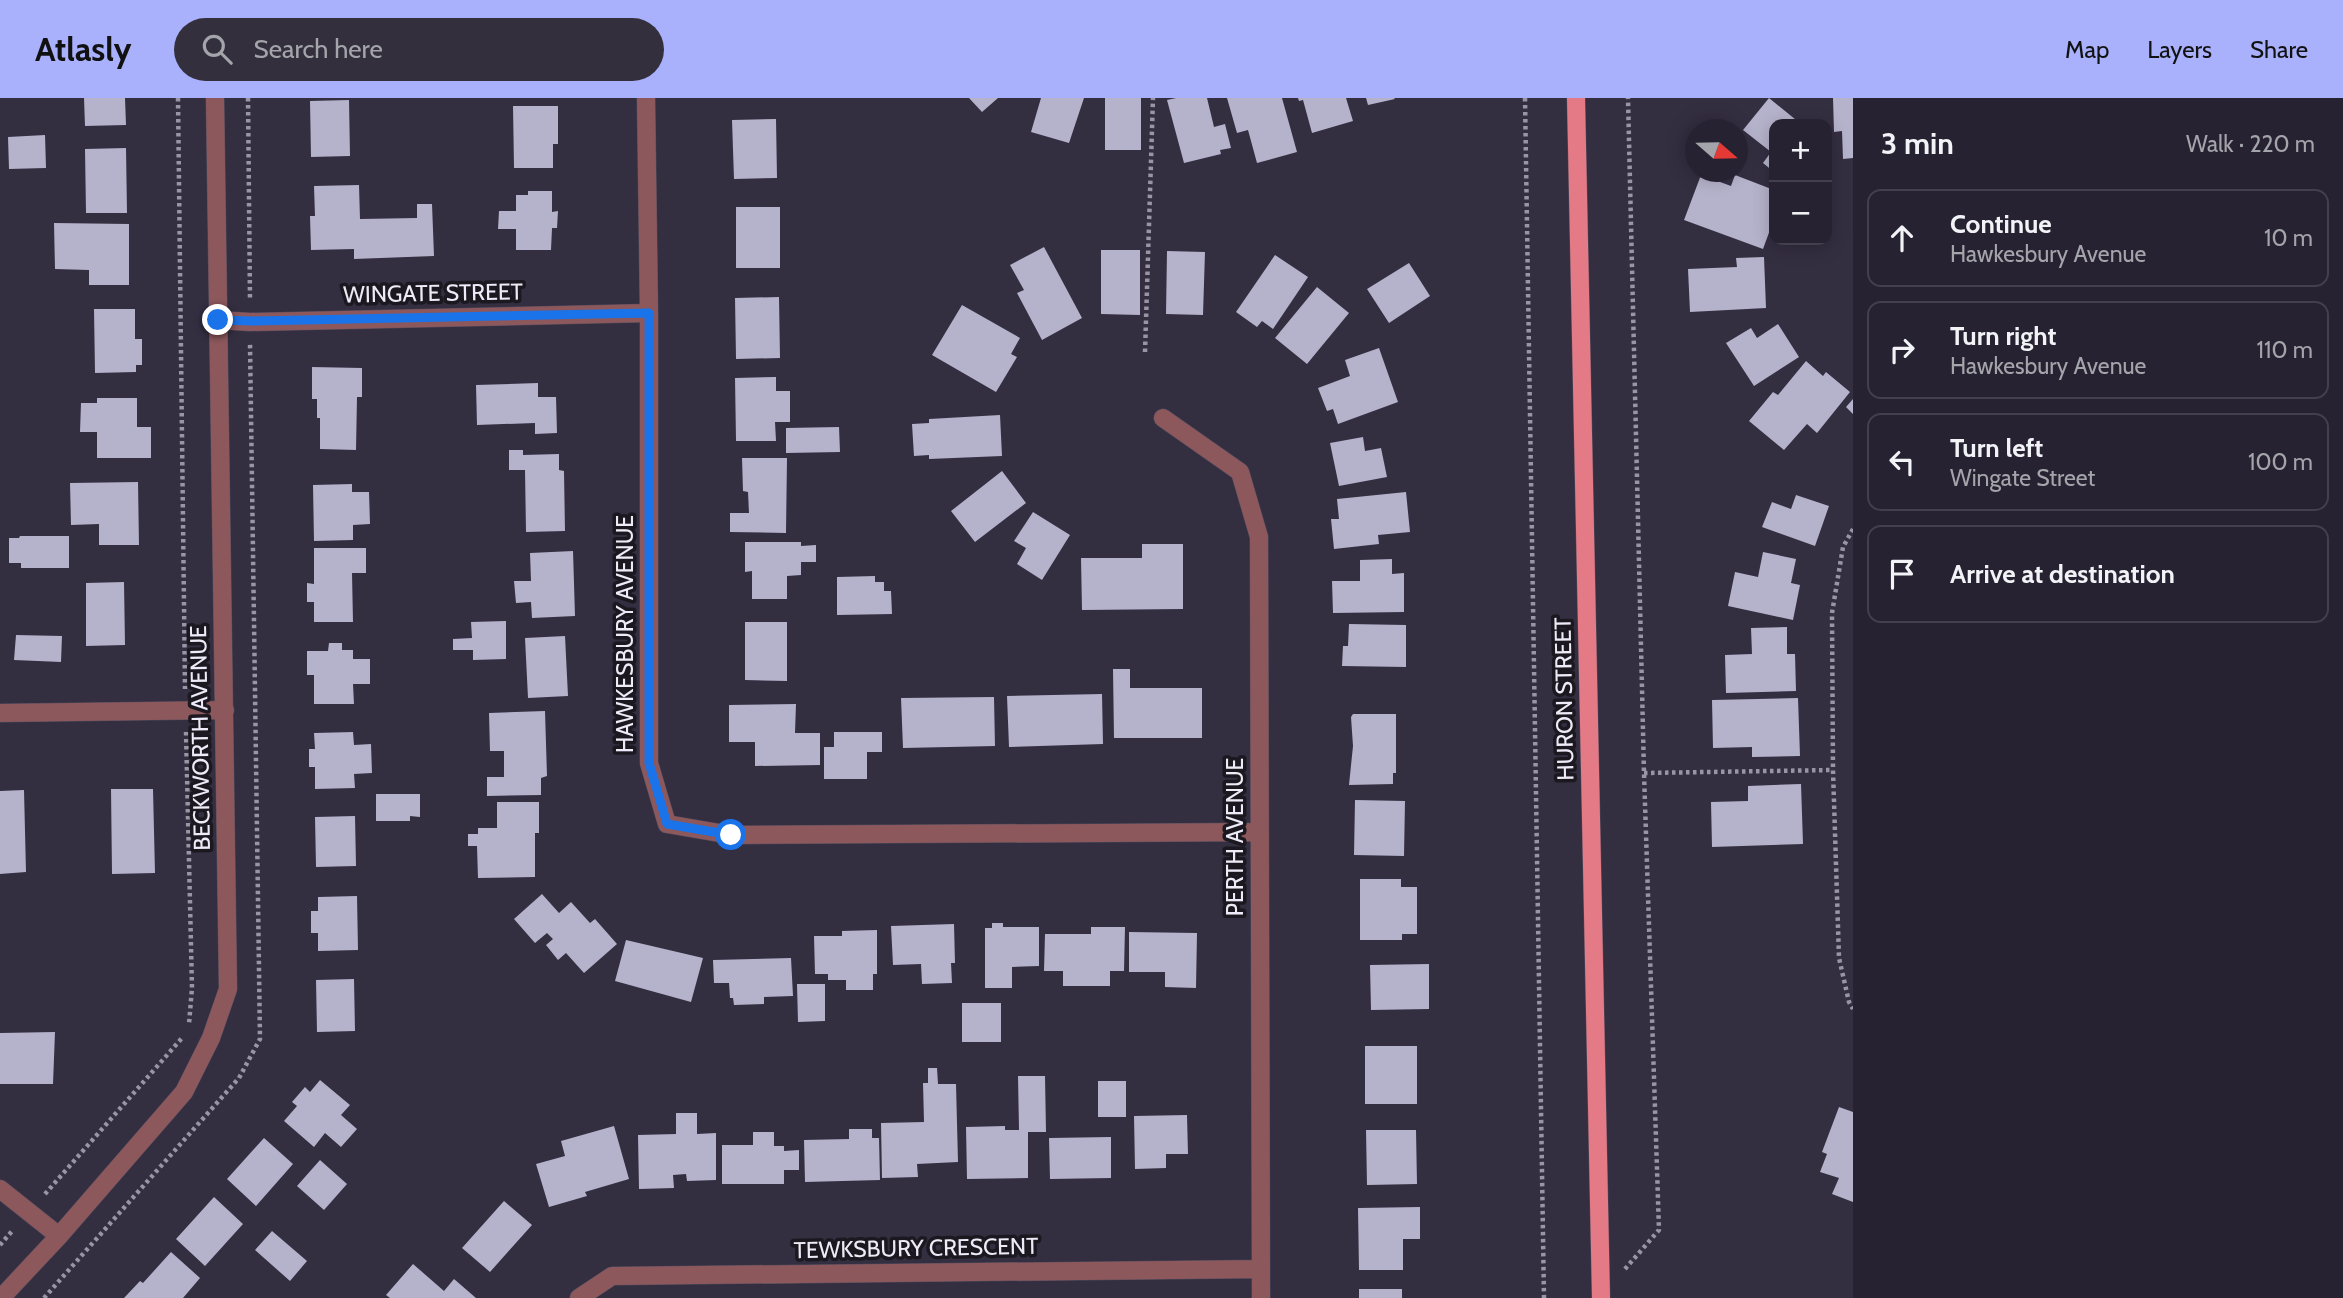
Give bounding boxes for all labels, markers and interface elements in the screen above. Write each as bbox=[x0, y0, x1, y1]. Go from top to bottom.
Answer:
search box bbox=[174, 18, 664, 81]
text: Atlasly bbox=[35, 29, 132, 69]
icon: search bbox=[198, 30, 236, 68]
text: Search here bbox=[254, 33, 383, 65]
text: Map bbox=[2065, 35, 2109, 64]
text: Layers bbox=[2147, 35, 2212, 64]
text: Share bbox=[2250, 35, 2308, 64]
north arrow bbox=[1685, 119, 1748, 182]
map controls bbox=[1769, 119, 1832, 245]
button: + bbox=[1769, 119, 1832, 182]
text: 3 min bbox=[1881, 125, 1954, 162]
text: Walk · 220 m bbox=[2186, 130, 2315, 158]
button: − bbox=[1769, 182, 1832, 245]
text: Continue bbox=[1950, 208, 2052, 240]
icon: ahead bbox=[1883, 219, 1921, 257]
text: 10 m bbox=[2264, 224, 2313, 252]
text: Hawkesbury Avenue bbox=[1950, 240, 2146, 268]
street label: WINGATE STREET bbox=[343, 277, 523, 309]
route end bbox=[202, 304, 233, 335]
text: Turn right bbox=[1950, 320, 2056, 352]
icon: right bbox=[1883, 331, 1921, 369]
text: 110 m bbox=[2257, 336, 2313, 364]
text: Hawkesbury Avenue bbox=[1950, 352, 2146, 380]
text: Turn left bbox=[1950, 432, 2043, 464]
icon: left bbox=[1883, 443, 1921, 481]
text: 100 m bbox=[2248, 448, 2313, 476]
text: Wingate Street bbox=[1950, 464, 2095, 492]
street label: HAWKESBURY AVENUE bbox=[611, 515, 639, 753]
icon: arrive bbox=[1883, 555, 1921, 593]
text: Arrive at destination bbox=[1950, 558, 2175, 590]
street label: HURON STREET bbox=[1549, 617, 1579, 781]
street label: BECKWORTH AVENUE bbox=[184, 625, 216, 851]
street label: PERTH AVENUE bbox=[1221, 758, 1249, 916]
route start bbox=[715, 819, 746, 850]
street label: TEWKSBURY CRESCENT bbox=[793, 1232, 1039, 1264]

